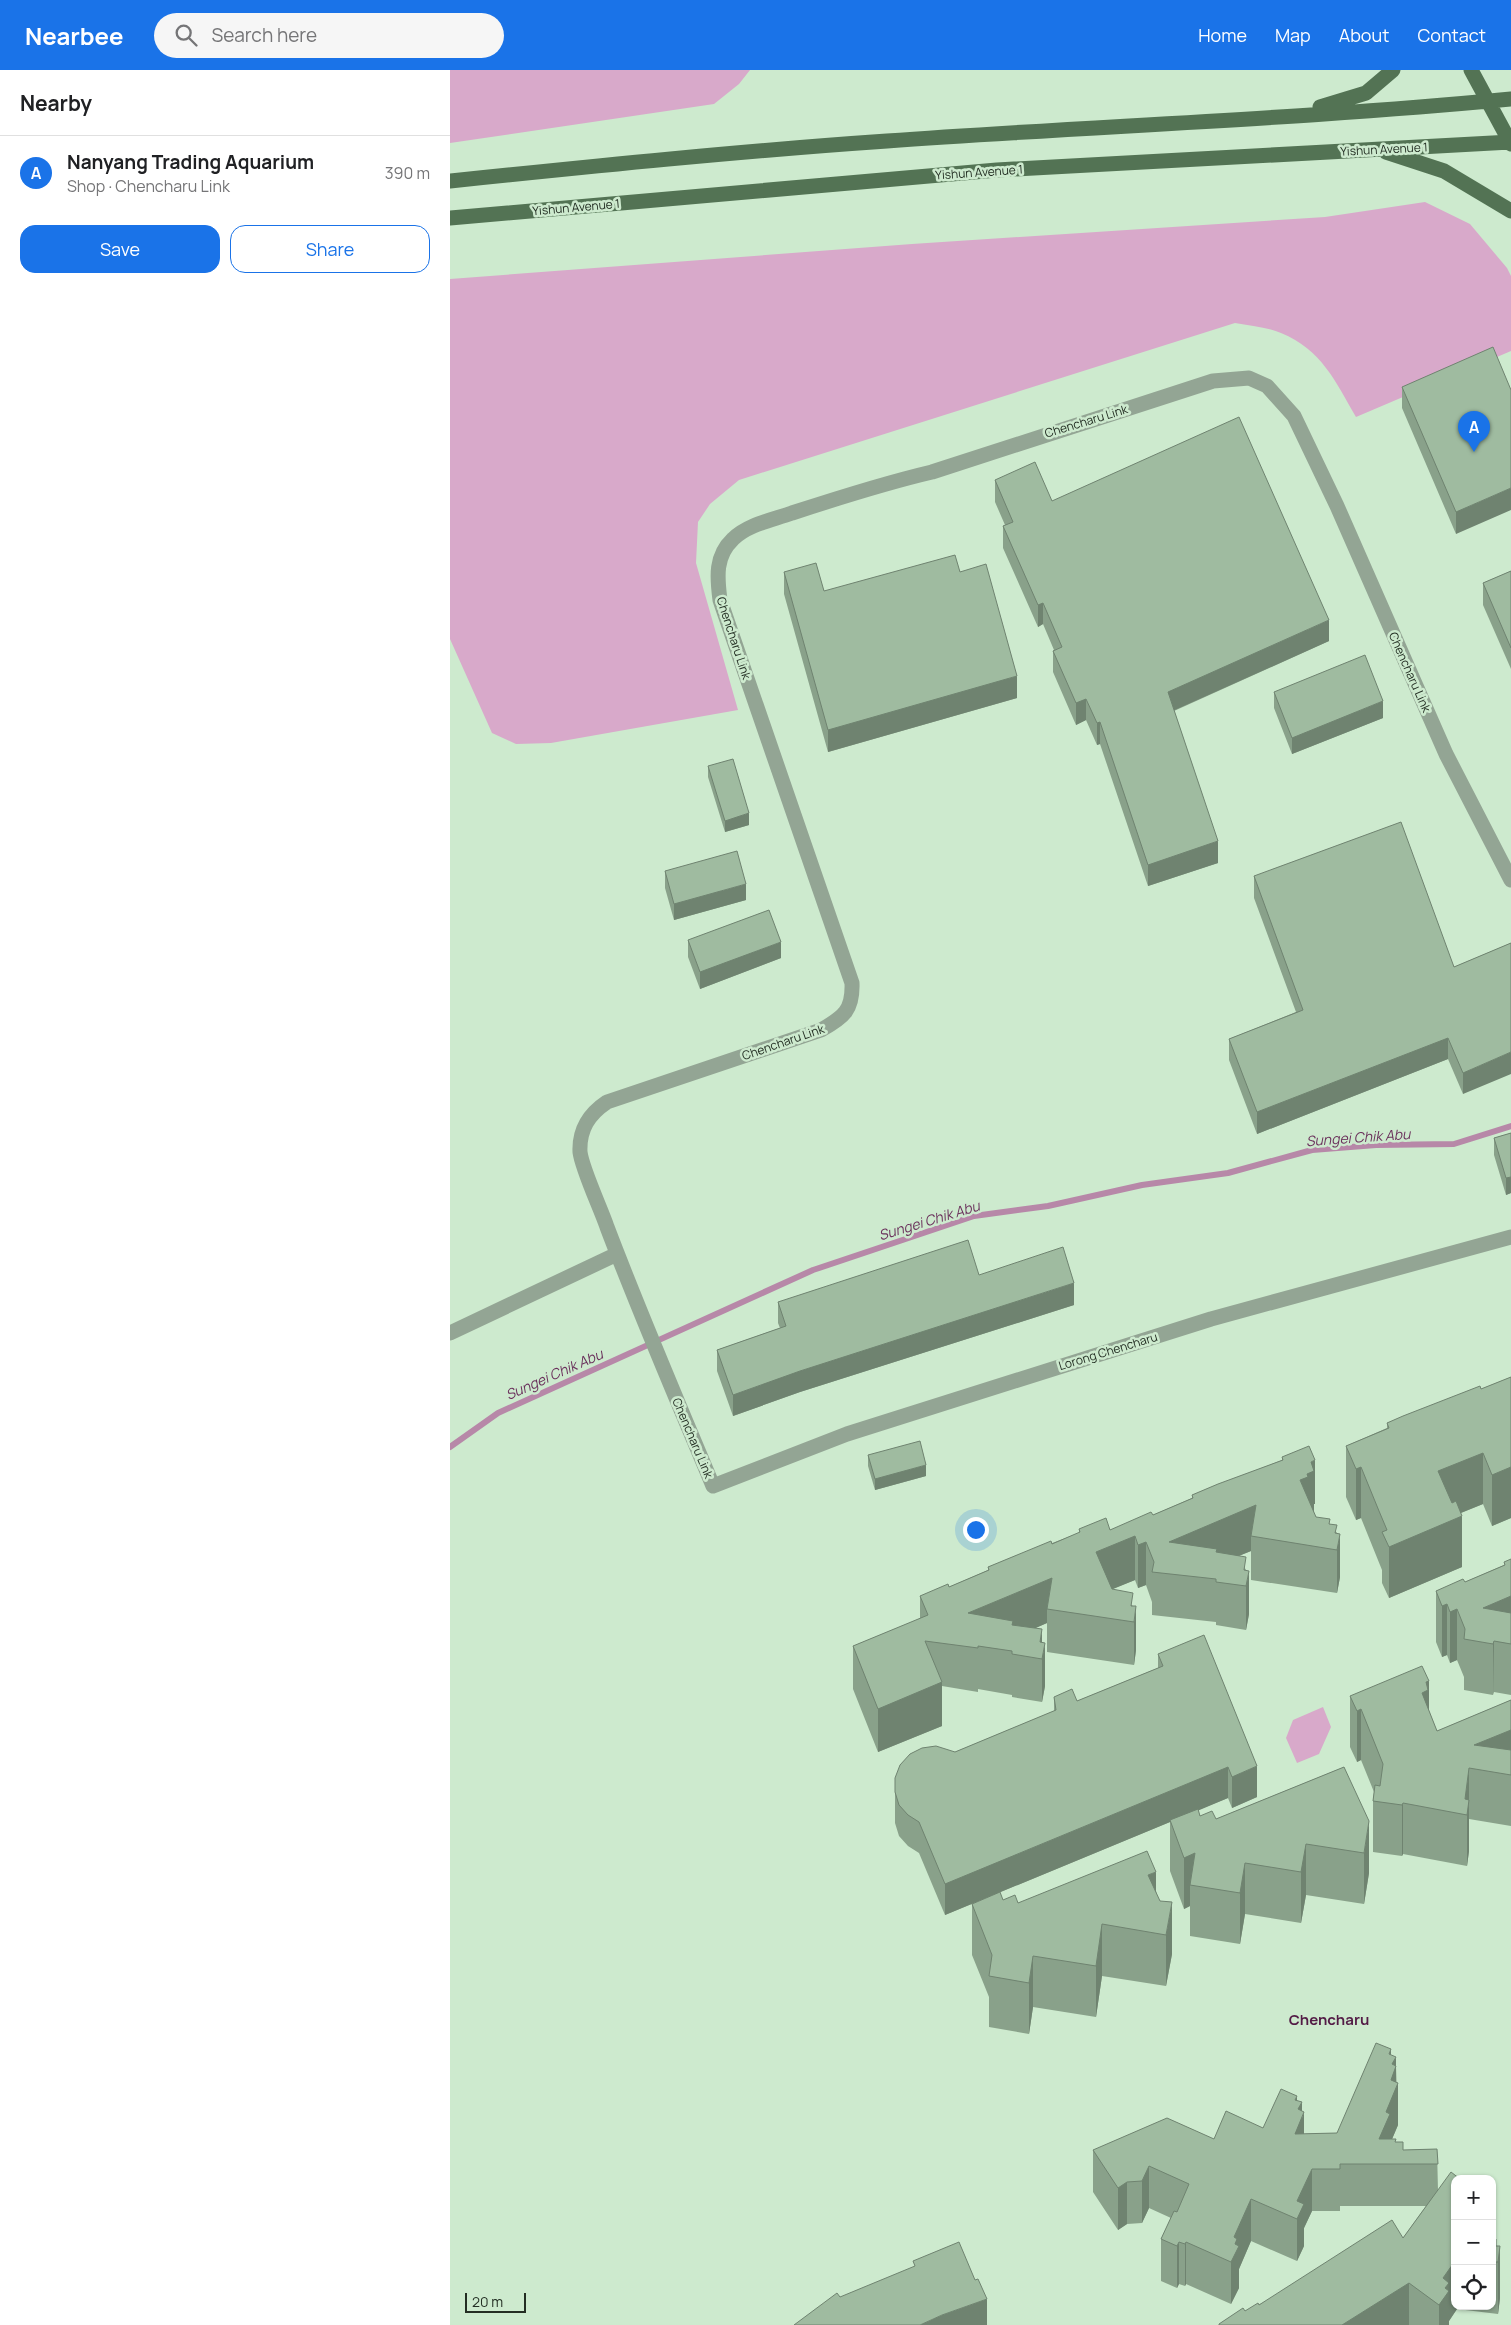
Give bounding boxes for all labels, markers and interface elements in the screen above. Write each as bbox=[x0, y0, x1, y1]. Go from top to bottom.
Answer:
search box bbox=[154, 13, 504, 58]
text: Nearbee bbox=[25, 19, 124, 52]
icon: search bbox=[172, 21, 200, 49]
text: Search here bbox=[212, 22, 317, 48]
text: Home bbox=[1198, 23, 1247, 47]
text: Map bbox=[1275, 23, 1311, 47]
text: About bbox=[1339, 23, 1389, 47]
text: Contact bbox=[1417, 23, 1486, 47]
text: Nearby bbox=[20, 89, 92, 117]
street label: Yishun Avenue 1 bbox=[1340, 138, 1428, 160]
text: Nanyang Trading Aquarium bbox=[67, 149, 314, 175]
street label: Yishun Avenue 1 bbox=[935, 160, 1023, 184]
text: A bbox=[31, 162, 41, 184]
text: 390 m bbox=[385, 162, 430, 184]
text: Shop · Chencharu Link bbox=[67, 175, 230, 197]
street label: Yishun Avenue 1 bbox=[532, 195, 620, 219]
button: Save bbox=[20, 225, 220, 273]
button: Share bbox=[230, 225, 430, 273]
street label: Chencharu Link bbox=[1042, 400, 1131, 442]
pin: A bbox=[1458, 411, 1490, 452]
street label: Chencharu Link bbox=[713, 595, 756, 682]
street label: Chencharu Link bbox=[1385, 629, 1436, 716]
street label: Chencharu Link bbox=[740, 1020, 827, 1064]
water label: Sungei Chik Abu bbox=[1305, 1124, 1413, 1150]
water label: Sungei Chik Abu bbox=[876, 1195, 983, 1244]
street label: Lorong Chencharu bbox=[1056, 1328, 1160, 1374]
water label: Sungei Chik Abu bbox=[502, 1343, 607, 1404]
street label: Chencharu Link bbox=[668, 1395, 718, 1482]
your location bbox=[963, 1517, 989, 1543]
district label: Chencharu bbox=[1289, 2009, 1369, 2030]
map controls bbox=[1451, 2175, 1496, 2310]
button: + bbox=[1451, 2175, 1496, 2220]
button: − bbox=[1451, 2220, 1496, 2265]
button: locate bbox=[1451, 2265, 1496, 2310]
scale bar bbox=[465, 2290, 526, 2313]
text: 20 m bbox=[472, 2292, 503, 2311]

